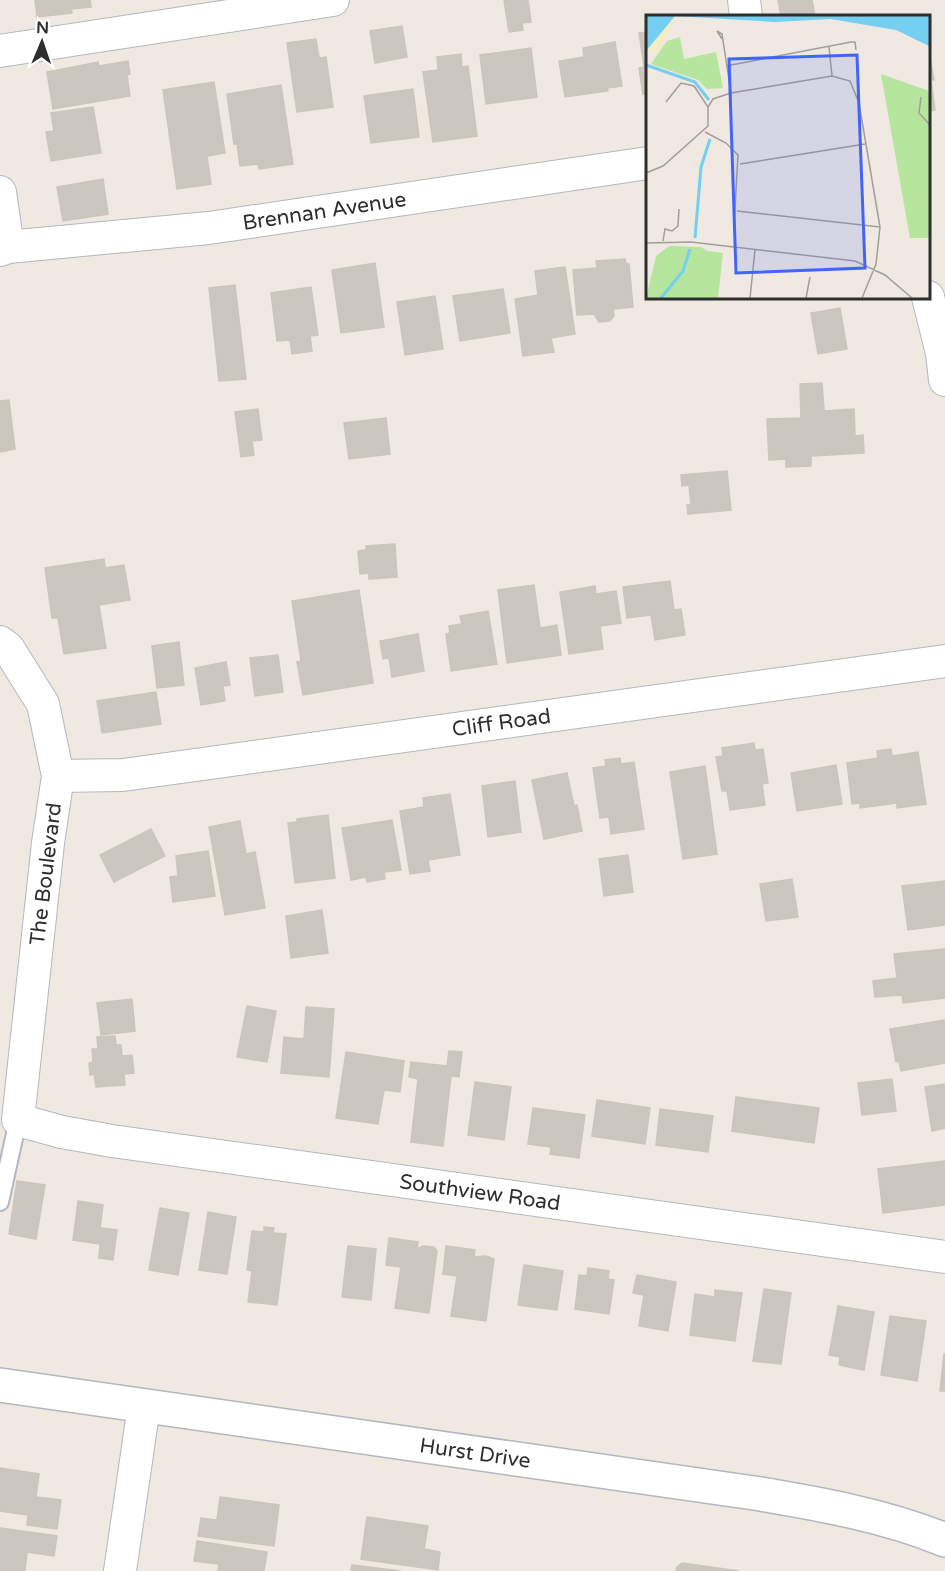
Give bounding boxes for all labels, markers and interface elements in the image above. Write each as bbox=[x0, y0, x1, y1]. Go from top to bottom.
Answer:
north arrow bbox=[12, 12, 72, 72]
inset map bbox=[646, 15, 930, 298]
text: N bbox=[36, 18, 49, 38]
street label: Brennan Avenue bbox=[241, 186, 408, 235]
street label: Cliff Road bbox=[450, 703, 552, 742]
street label: The Boulevard bbox=[25, 801, 67, 947]
street label: Southview Road bbox=[398, 1169, 562, 1216]
street label: Hurst Drive bbox=[418, 1433, 532, 1473]

